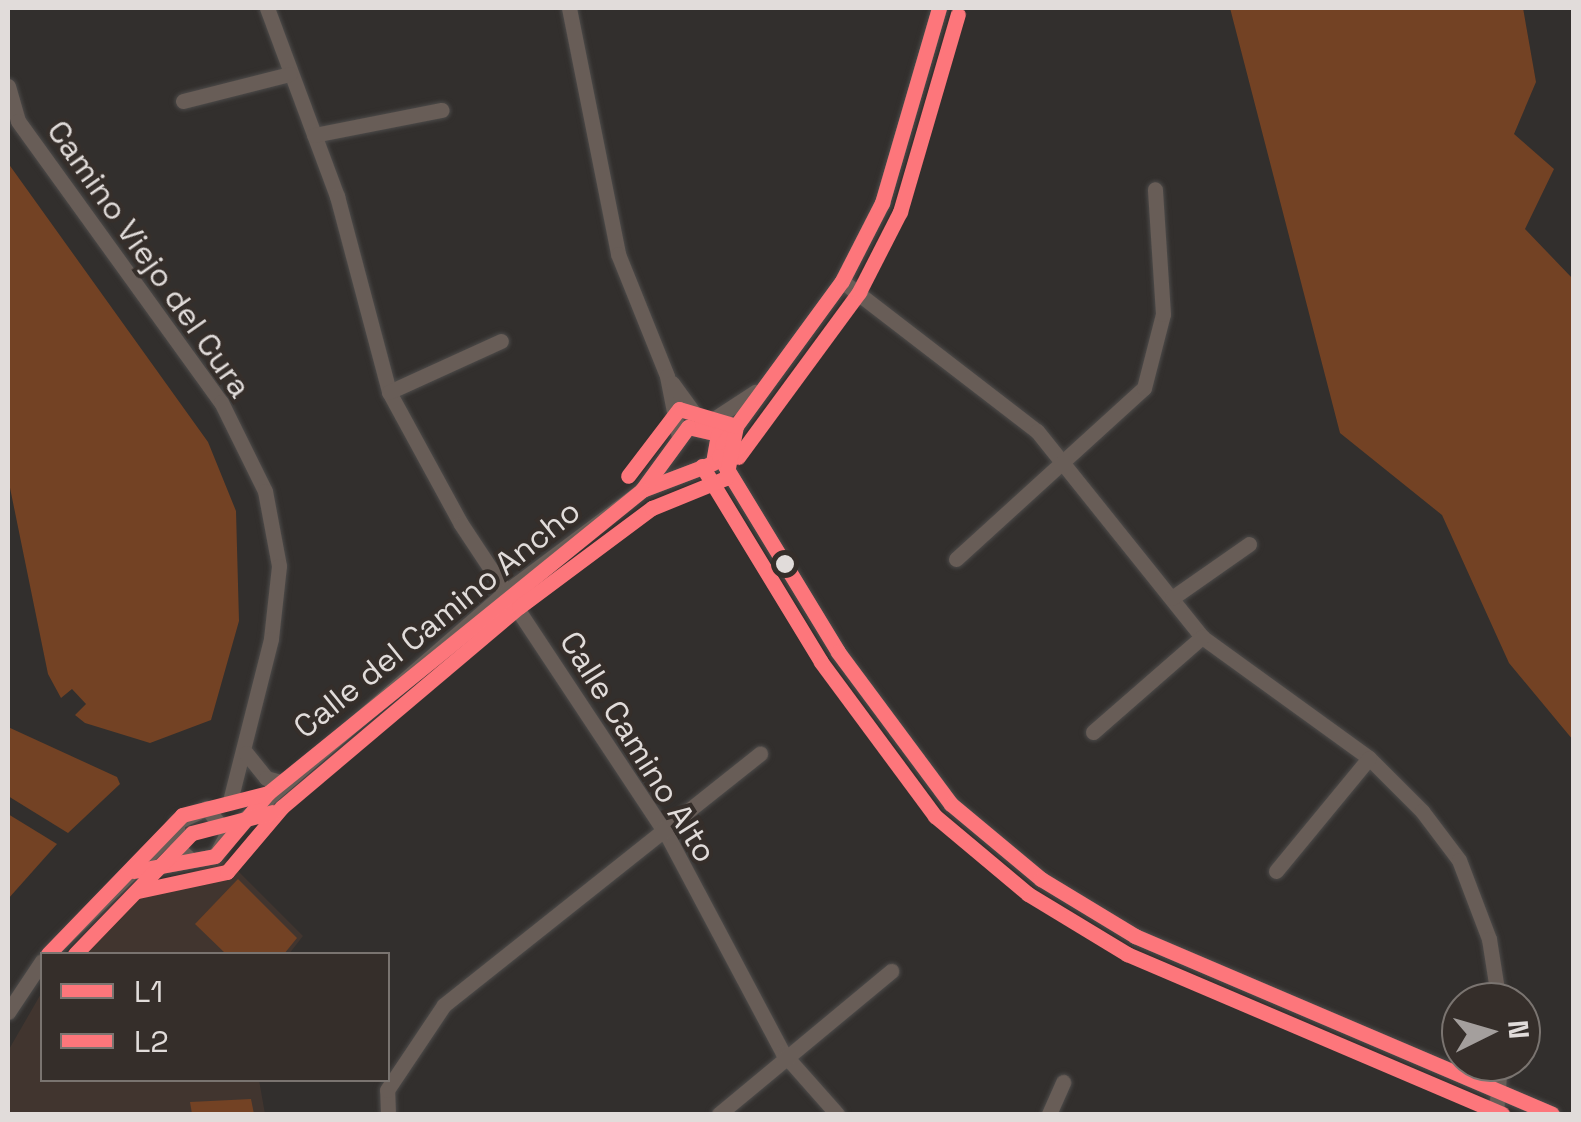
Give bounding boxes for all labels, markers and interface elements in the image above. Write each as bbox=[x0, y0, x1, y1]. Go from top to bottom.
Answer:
street label: Camino Viejo del Cura bbox=[39, 113, 259, 405]
street label: Calle del Camino Ancho bbox=[286, 492, 588, 746]
unlabelled marker bbox=[775, 554, 795, 574]
street label: Calle Camino Alto bbox=[551, 624, 725, 870]
legend bbox=[40, 952, 390, 1082]
text: L1 bbox=[134, 972, 163, 1011]
north arrow bbox=[1441, 982, 1541, 1082]
text: N bbox=[1500, 1019, 1538, 1040]
text: L2 bbox=[134, 1022, 168, 1061]

